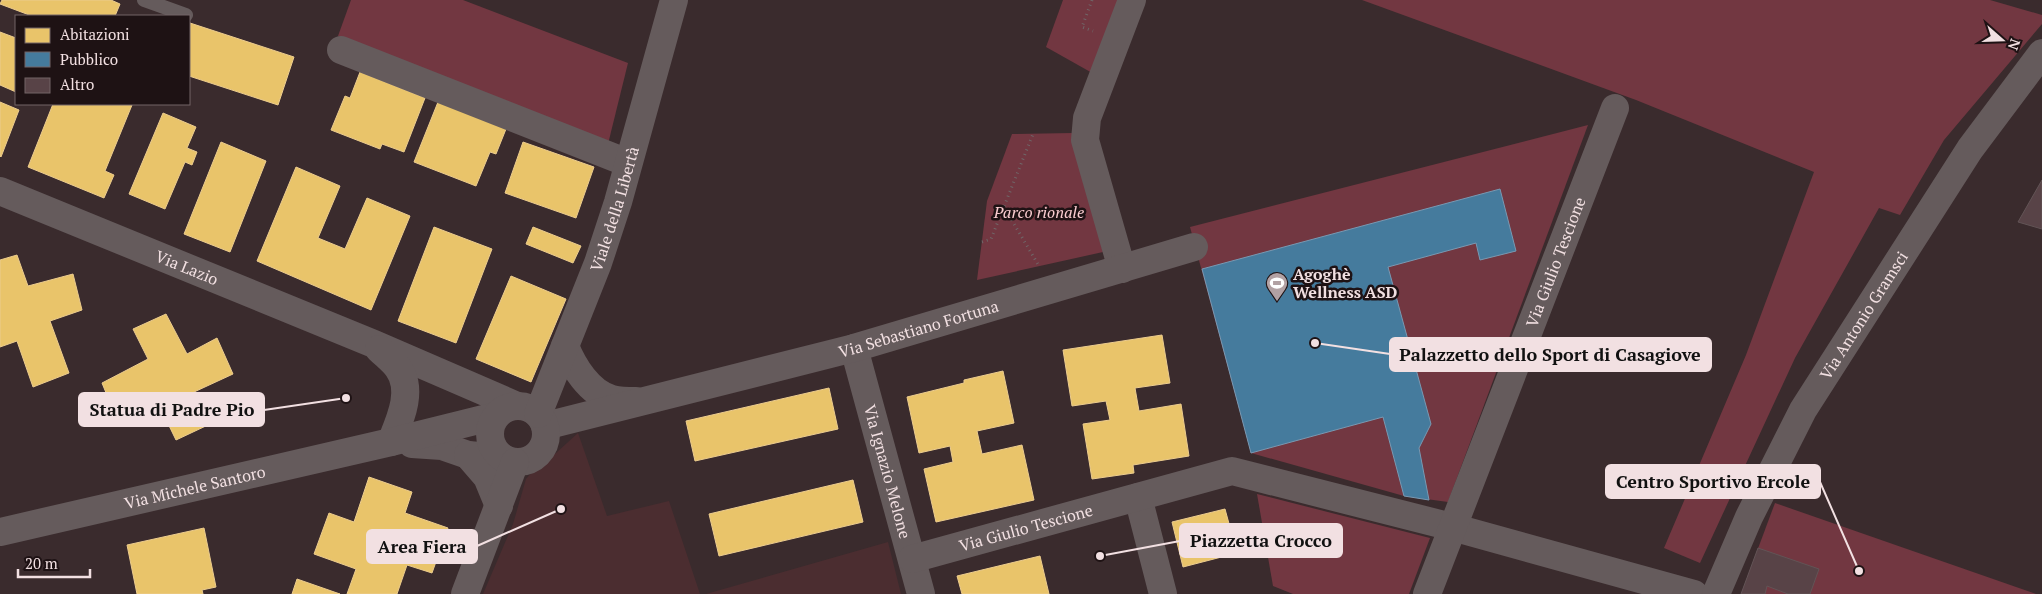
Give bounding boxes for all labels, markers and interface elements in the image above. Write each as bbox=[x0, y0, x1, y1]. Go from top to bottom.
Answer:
legend bbox=[15, 15, 190, 105]
north arrow bbox=[1977, 15, 2027, 65]
text: Abitazioni bbox=[60, 24, 130, 44]
text: N bbox=[2004, 36, 2025, 53]
text: Pubblico bbox=[60, 49, 118, 69]
text: Altro bbox=[60, 74, 94, 94]
street label: Viale della Libertà bbox=[585, 144, 644, 275]
street label: Via Giulio Tescione bbox=[1520, 194, 1591, 330]
park label: Parco rionale bbox=[993, 201, 1084, 223]
street label: Via Lazio bbox=[152, 245, 222, 290]
street label: Via Antonio Gramsci bbox=[1814, 247, 1913, 384]
place label: Agoghè Wellness ASD bbox=[1293, 263, 1398, 303]
sports icon: Agoghè Wellness ASD bbox=[1265, 271, 1289, 302]
street label: Via Sebastiano Fortuna bbox=[836, 295, 1001, 362]
callout: Palazzetto dello Sport di Casagiove bbox=[1390, 338, 1711, 371]
text: Palazzetto dello Sport di Casagiove bbox=[1399, 342, 1701, 366]
callout: Statua di Padre Pio bbox=[79, 393, 264, 426]
text: Statua di Padre Pio bbox=[90, 397, 255, 421]
street label: Via Ignazio Melone bbox=[859, 402, 916, 541]
street label: Via Michele Santoro bbox=[122, 460, 268, 514]
callout: Centro Sportivo Ercole bbox=[1606, 465, 1820, 498]
text: Centro Sportivo Ercole bbox=[1616, 469, 1810, 493]
street label: Via Giulio Tescione bbox=[956, 499, 1095, 557]
callout: Piazzetta Crocco bbox=[1180, 524, 1342, 557]
text: Piazzetta Crocco bbox=[1190, 528, 1332, 552]
callout: Area Fiera bbox=[367, 530, 477, 563]
text: Area Fiera bbox=[377, 534, 467, 558]
scale bar bbox=[18, 546, 90, 578]
text: 20 m bbox=[25, 553, 58, 573]

